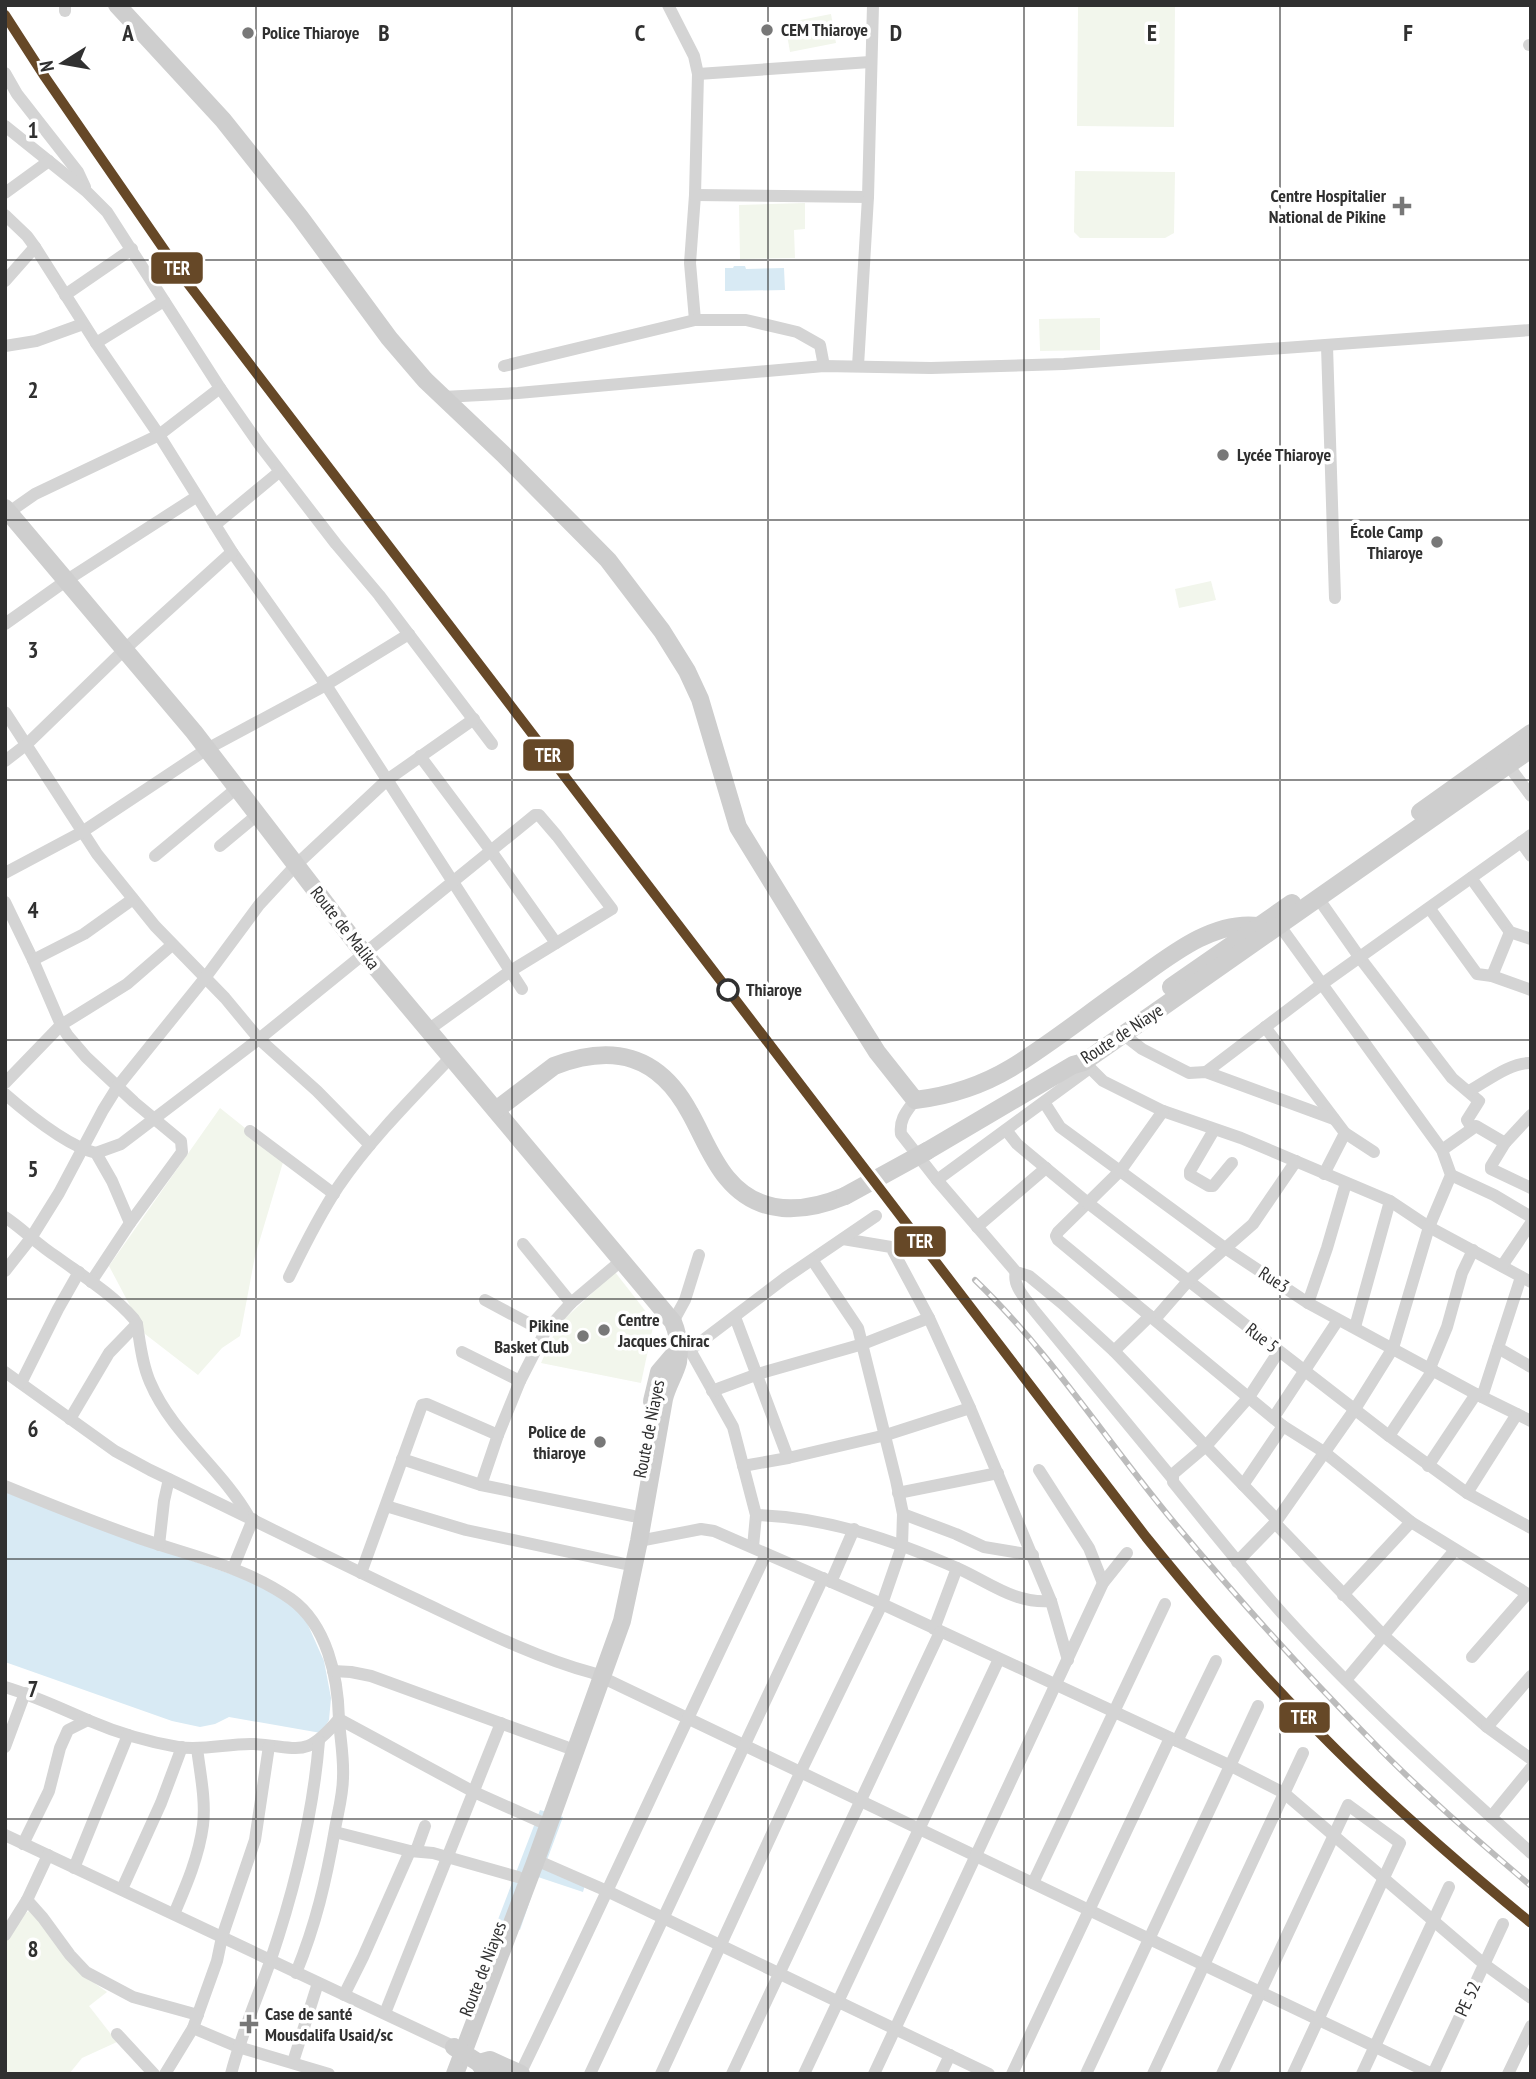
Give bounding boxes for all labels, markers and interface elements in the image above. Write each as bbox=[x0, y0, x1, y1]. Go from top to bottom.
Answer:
text: A bbox=[121, 18, 134, 47]
text: B bbox=[378, 18, 390, 47]
text: C bbox=[635, 18, 646, 47]
place label: CEM Thiaroye bbox=[781, 18, 868, 41]
text: D bbox=[890, 18, 902, 47]
text: E bbox=[1147, 18, 1157, 47]
text: F bbox=[1403, 18, 1413, 47]
place label: Police Thiaroye bbox=[262, 21, 360, 44]
marker: CEM Thiaroye bbox=[759, 22, 775, 38]
marker: Police Thiaroye bbox=[240, 25, 256, 41]
north arrow bbox=[28, 28, 98, 98]
text: N bbox=[34, 59, 59, 74]
text: 1 bbox=[28, 115, 39, 144]
place label: Centre Hospitalier National de Pikine bbox=[1269, 184, 1387, 228]
marker: Centre Hospitalier National de Pikine bbox=[1392, 196, 1412, 216]
line badge: TER bbox=[150, 251, 204, 285]
text: TER bbox=[164, 256, 191, 280]
text: 2 bbox=[28, 375, 39, 404]
place label: Lycée Thiaroye bbox=[1237, 443, 1331, 466]
marker: Lycée Thiaroye bbox=[1215, 447, 1231, 463]
place label: École Camp Thiaroye bbox=[1350, 520, 1423, 564]
marker: École Camp Thiaroye bbox=[1429, 534, 1445, 550]
text: 3 bbox=[28, 635, 39, 664]
line badge: TER bbox=[522, 738, 575, 772]
text: TER bbox=[535, 743, 562, 767]
street label: Route de Malika bbox=[306, 881, 385, 974]
text: 4 bbox=[28, 895, 39, 924]
place label: Thiaroye bbox=[746, 978, 802, 1001]
marker: Thiaroye bbox=[717, 979, 739, 1001]
street label: Route de Niaye bbox=[1076, 998, 1167, 1069]
text: 5 bbox=[28, 1154, 39, 1183]
line badge: TER bbox=[893, 1225, 947, 1258]
text: TER bbox=[907, 1229, 934, 1253]
street label: Rue3 bbox=[1255, 1261, 1294, 1298]
place label: Centre Jacques Chirac bbox=[617, 1308, 710, 1352]
place label: Pikine Basket Club bbox=[494, 1314, 569, 1358]
street label: Rue 5 bbox=[1241, 1318, 1283, 1358]
marker: Centre Jacques Chirac bbox=[596, 1322, 612, 1338]
marker: Pikine Basket Club bbox=[575, 1328, 591, 1344]
street label: Route de Niayes bbox=[628, 1378, 669, 1480]
text: 6 bbox=[28, 1414, 39, 1443]
place label: Police de thiaroye bbox=[528, 1420, 586, 1464]
marker: Police de thiaroye bbox=[592, 1434, 608, 1450]
text: 7 bbox=[28, 1674, 39, 1703]
line badge: TER bbox=[1278, 1701, 1331, 1734]
text: TER bbox=[1291, 1705, 1318, 1729]
street label: Route de Niayes bbox=[454, 1918, 511, 2019]
text: 8 bbox=[28, 1934, 39, 1963]
street label: PE 52 bbox=[1450, 1978, 1486, 2020]
place label: Case de santé Mousdalifa Usaid/sc bbox=[265, 2002, 394, 2046]
marker: Case de santé Mousdalifa Usaid/sc bbox=[239, 2014, 259, 2034]

